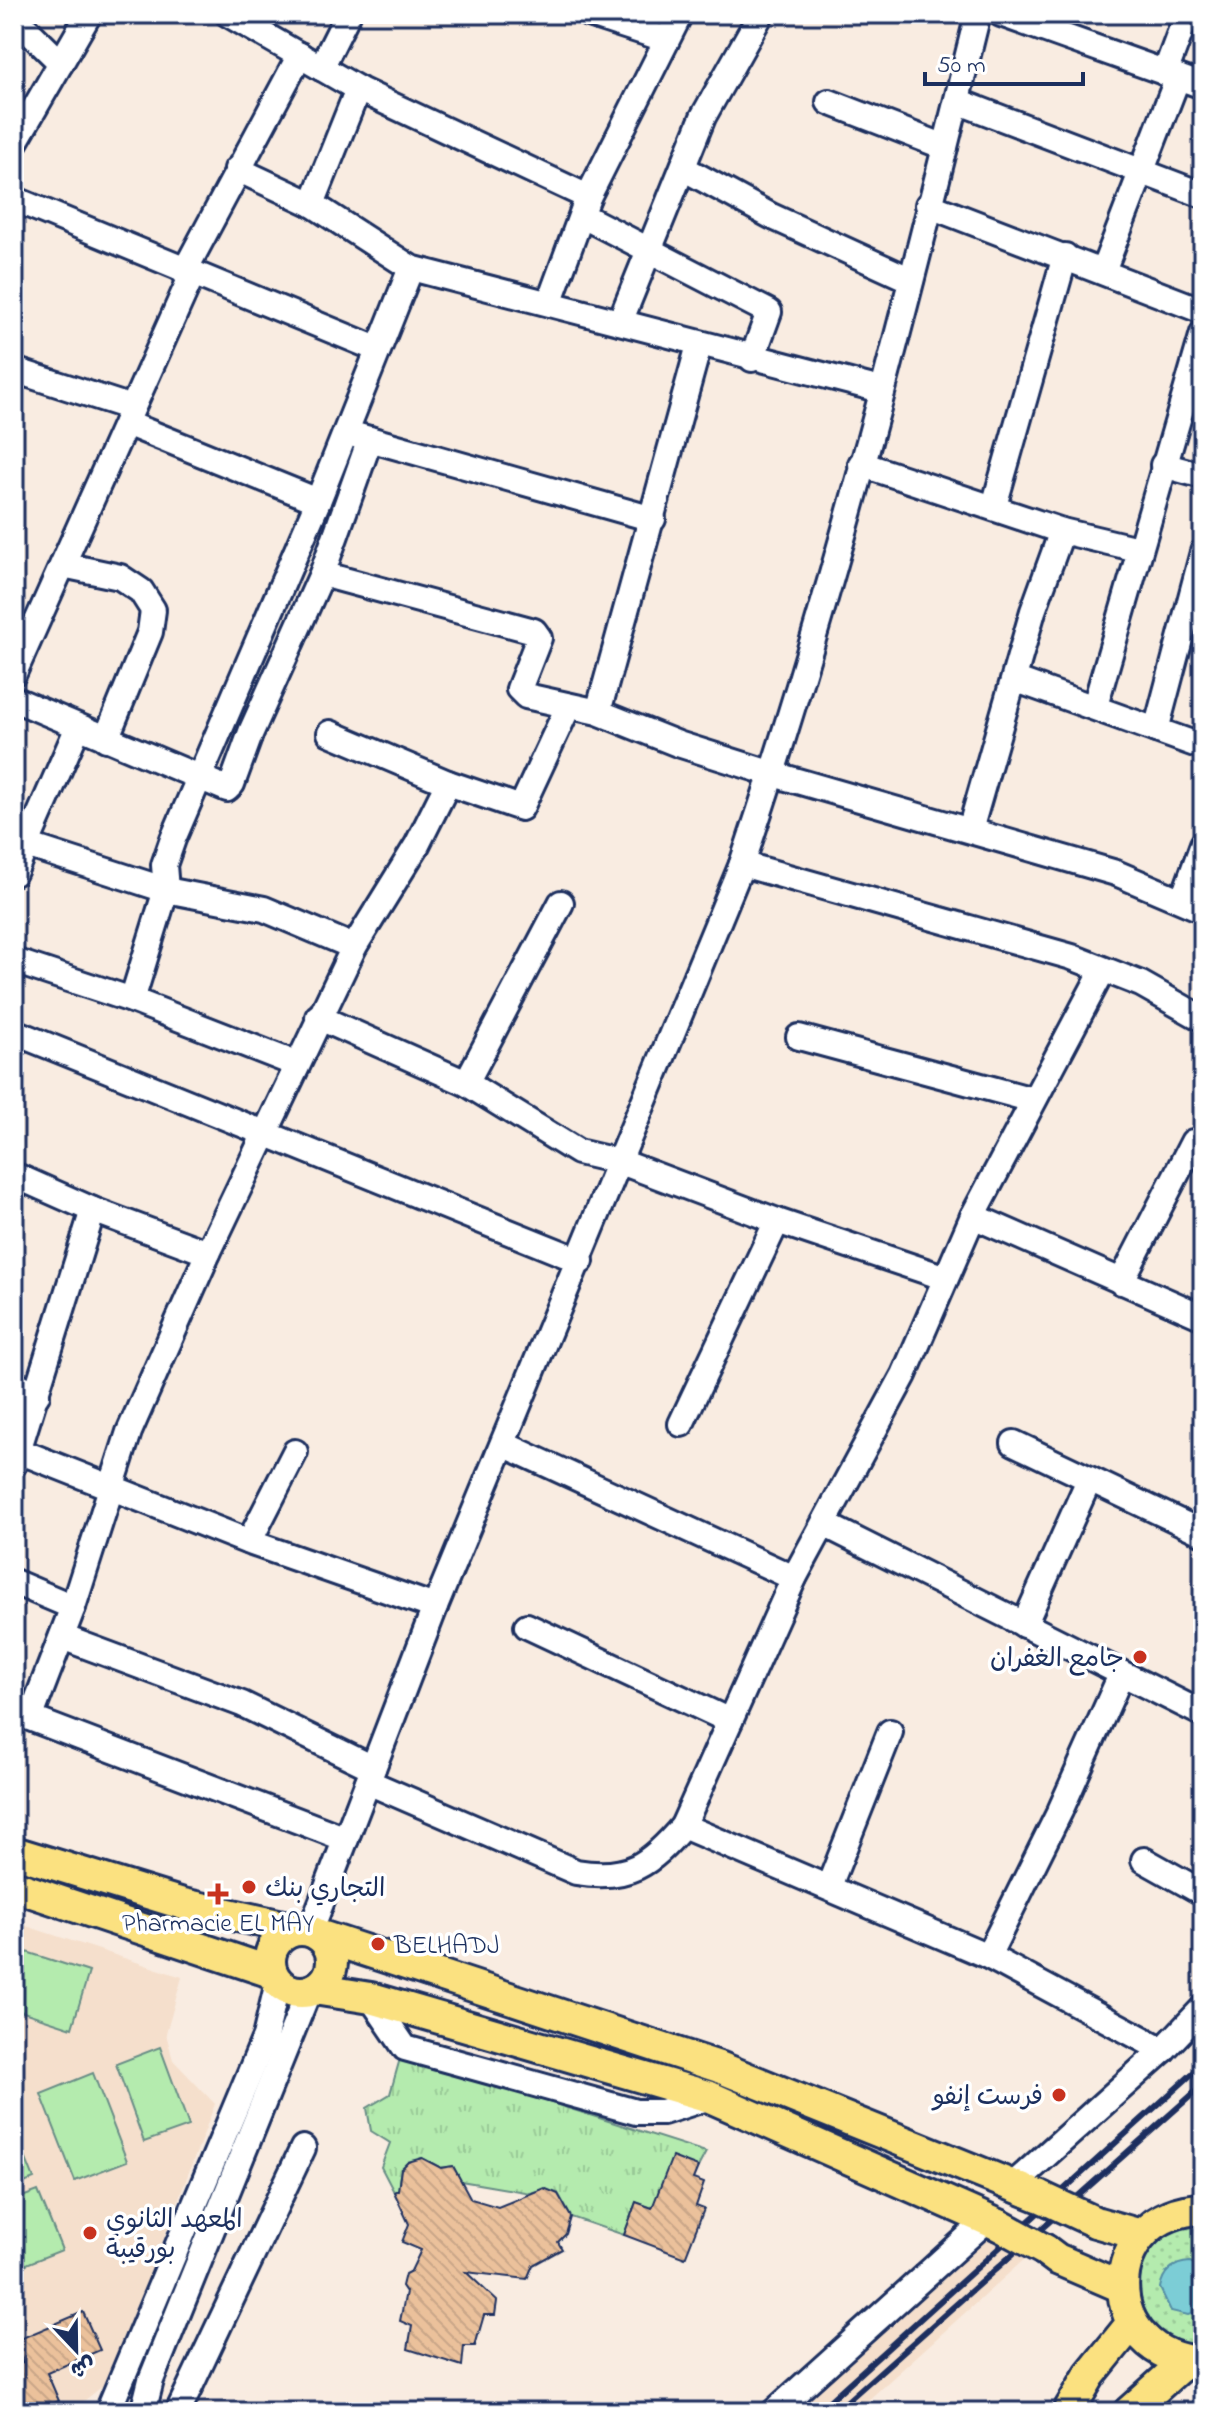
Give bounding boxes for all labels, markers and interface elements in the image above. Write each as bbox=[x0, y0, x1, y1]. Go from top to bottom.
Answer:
scale bar bbox=[925, 36, 1083, 86]
text: 50 m bbox=[937, 49, 986, 84]
place label: جامع الغفران bbox=[990, 1641, 1124, 1679]
marker: جامع الغفران bbox=[1131, 1648, 1149, 1666]
place label: التجاري بنك bbox=[265, 1871, 385, 1909]
marker: التجاري بنك bbox=[240, 1878, 258, 1896]
marker: Pharmacie EL MAY bbox=[209, 1885, 227, 1903]
place label: Pharmacie EL MAY bbox=[122, 1906, 314, 1944]
place label: BELHADJ bbox=[393, 1928, 500, 1966]
marker: BELHADJ bbox=[369, 1935, 387, 1953]
place label: فرست إنفو bbox=[931, 2079, 1043, 2117]
marker: فرست إنفو bbox=[1050, 2086, 1068, 2104]
place label: المعهد الثانوي بورقيبة bbox=[106, 2202, 243, 2270]
marker: المعهد الثانوي بورقيبة bbox=[81, 2224, 99, 2242]
north arrow bbox=[36, 2310, 116, 2390]
text: ش bbox=[65, 2346, 100, 2385]

